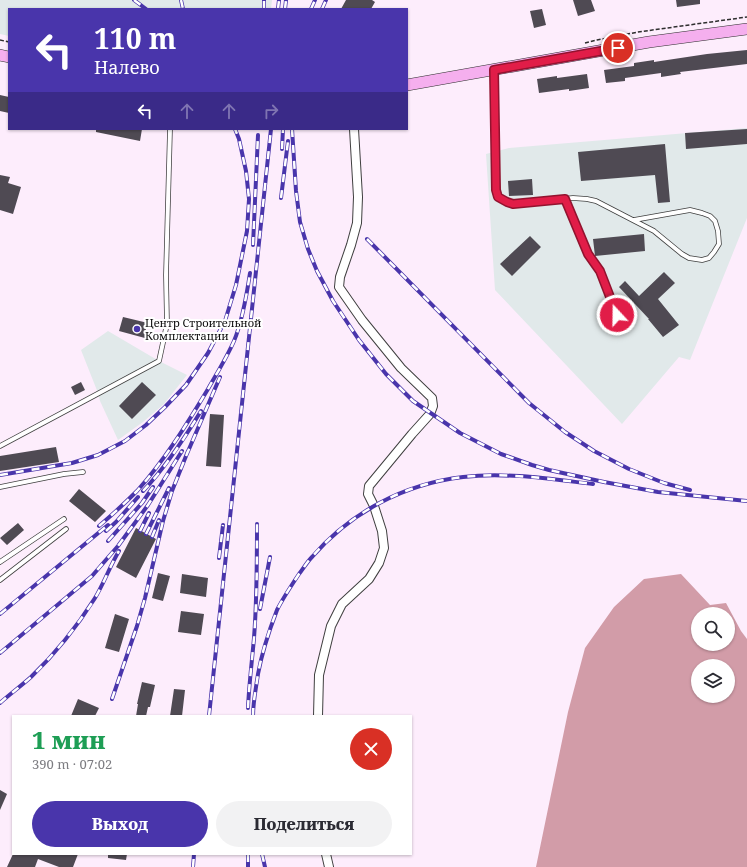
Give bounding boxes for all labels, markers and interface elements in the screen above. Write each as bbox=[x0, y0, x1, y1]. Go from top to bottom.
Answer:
text: 110 m bbox=[94, 19, 176, 57]
icon: left bbox=[28, 24, 80, 76]
pin bbox=[601, 31, 635, 65]
icon: arrive bbox=[607, 37, 629, 59]
text: Налево bbox=[94, 55, 160, 79]
icon: left bbox=[134, 100, 156, 122]
icon: ahead bbox=[176, 100, 198, 122]
icon: ahead bbox=[218, 100, 240, 122]
icon: right bbox=[260, 100, 282, 122]
position arrow bbox=[596, 294, 638, 336]
place label: Центр Строительной Комплектации bbox=[145, 315, 261, 343]
marker: Центр Строительной Комплектации bbox=[132, 324, 142, 334]
map controls bbox=[691, 607, 735, 703]
button: search bbox=[691, 607, 735, 651]
button: layers bbox=[691, 659, 735, 703]
text: 1 мин bbox=[32, 723, 106, 756]
button: close bbox=[350, 728, 392, 770]
text: 390 m · 07:02 bbox=[32, 755, 112, 773]
button: Выход bbox=[32, 801, 208, 847]
button: Поделиться bbox=[216, 801, 392, 847]

